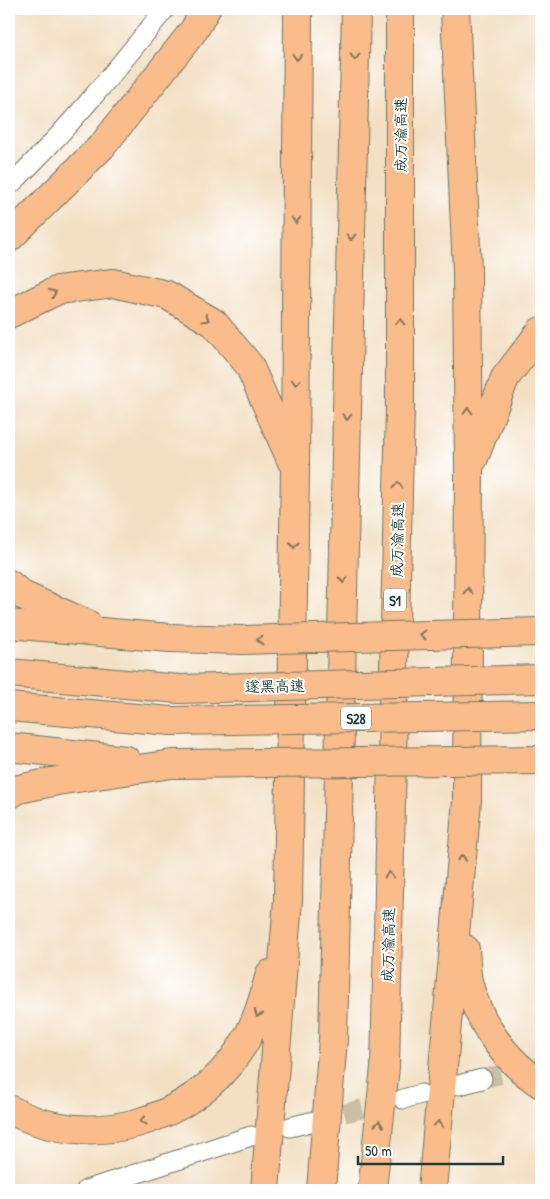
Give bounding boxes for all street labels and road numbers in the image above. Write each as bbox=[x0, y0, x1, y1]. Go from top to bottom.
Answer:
street label: 成万渝高速 bbox=[390, 97, 411, 173]
street label: 成万渝高速 bbox=[386, 502, 408, 578]
road number: S1 bbox=[384, 588, 406, 612]
street label: 遂黑高速 bbox=[245, 675, 305, 697]
road number: S28 bbox=[341, 706, 371, 730]
street label: 成万渝高速 bbox=[377, 907, 399, 983]

